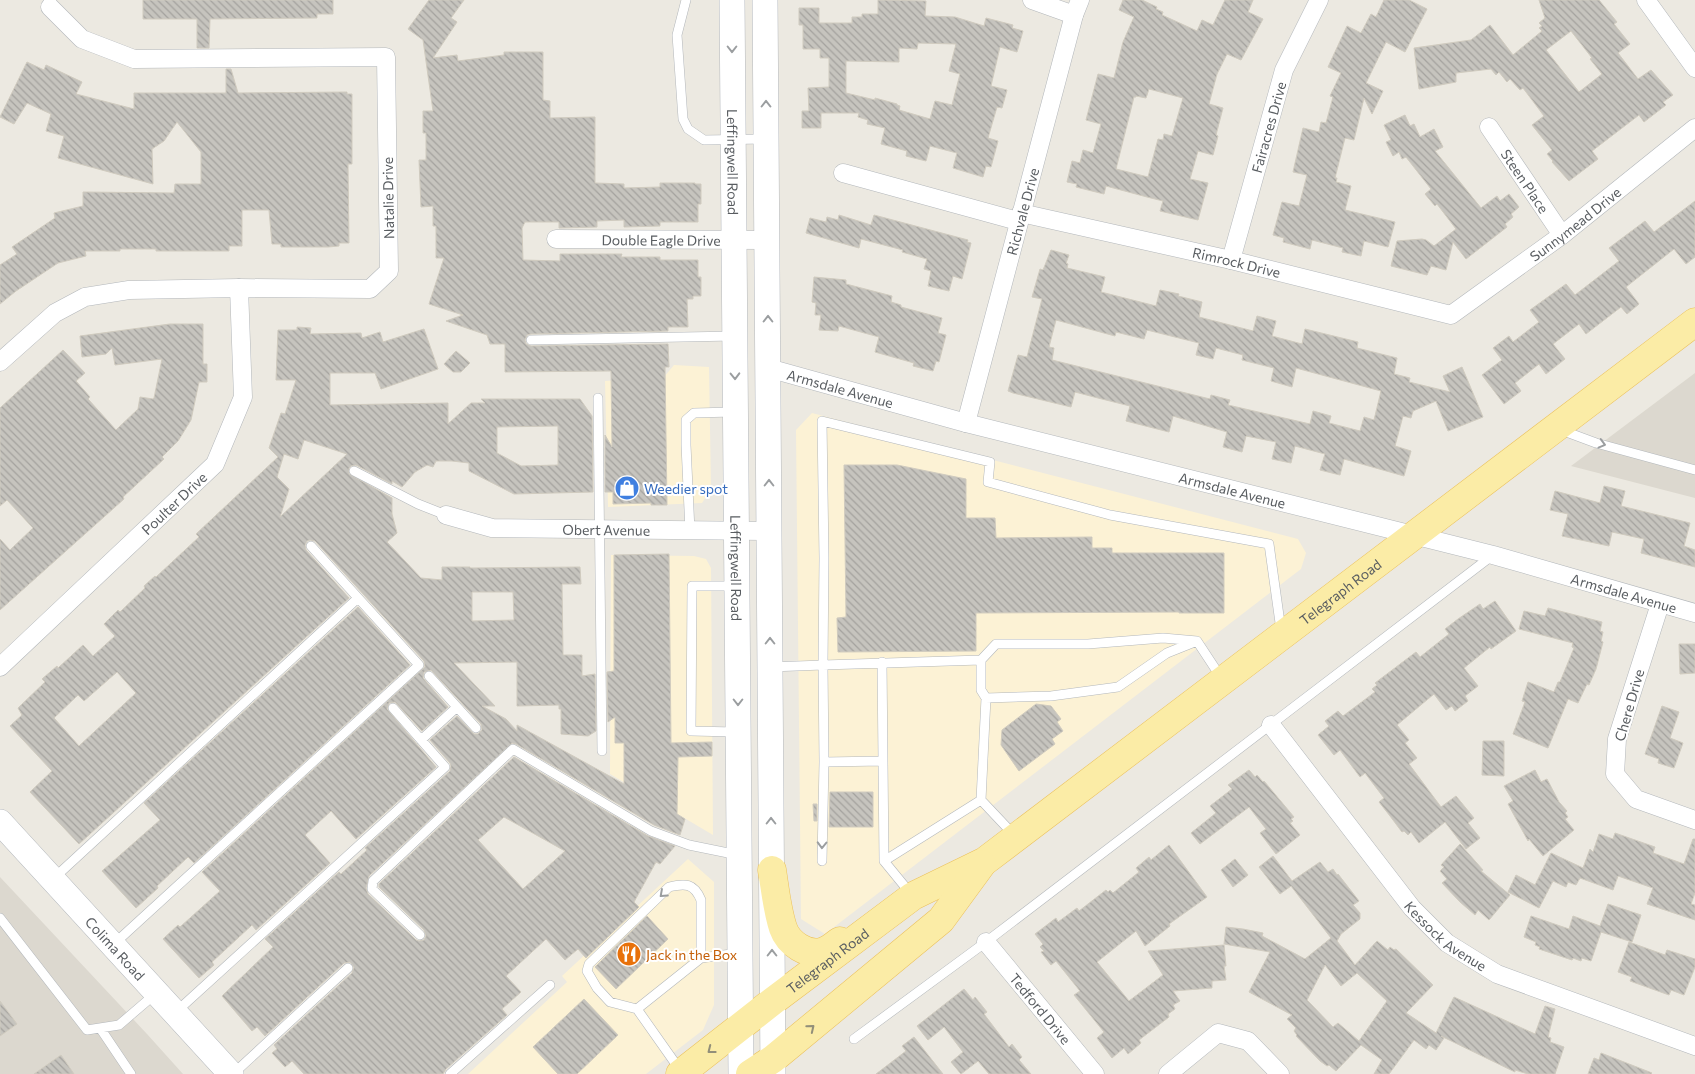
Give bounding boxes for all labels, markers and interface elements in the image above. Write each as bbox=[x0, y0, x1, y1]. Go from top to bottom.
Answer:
one-way arrow bbox=[727, 45, 737, 53]
street label: Fairacres Drive bbox=[1247, 79, 1289, 175]
one-way arrow bbox=[761, 100, 771, 108]
street label: Leffingwell Road bbox=[724, 109, 742, 215]
street label: Steen Place bbox=[1498, 146, 1553, 216]
street label: Natalie Drive bbox=[379, 157, 397, 239]
street label: Richvale Drive bbox=[1002, 166, 1042, 257]
street label: Sunnymead Drive bbox=[1526, 183, 1624, 264]
street label: Double Eagle Drive bbox=[601, 231, 721, 248]
street label: Rimrock Drive bbox=[1191, 243, 1282, 281]
one-way arrow bbox=[763, 315, 773, 322]
street label: Armsdale Avenue bbox=[785, 365, 895, 411]
one-way arrow bbox=[730, 373, 740, 381]
one-way arrow bbox=[1597, 439, 1605, 449]
street label: Poulter Drive bbox=[138, 468, 210, 538]
street label: Armsdale Avenue bbox=[1177, 468, 1288, 511]
shop icon: Weedier spot bbox=[614, 475, 640, 501]
one-way arrow bbox=[764, 478, 774, 486]
place label: Weedier spot bbox=[644, 480, 728, 497]
street label: Leffingwell Road bbox=[728, 515, 746, 621]
street label: Obert Avenue bbox=[562, 520, 650, 538]
street label: Telegraph Road bbox=[1296, 555, 1384, 628]
street label: Armsdale Avenue bbox=[1569, 569, 1679, 616]
one-way arrow bbox=[765, 637, 775, 644]
street label: Chere Drive bbox=[1611, 667, 1647, 743]
one-way arrow bbox=[733, 699, 743, 707]
one-way arrow bbox=[766, 817, 776, 824]
one-way arrow bbox=[817, 842, 827, 850]
one-way arrow bbox=[659, 888, 668, 897]
street label: Kessock Avenue bbox=[1401, 898, 1490, 974]
street label: Colima Road bbox=[82, 913, 149, 983]
street label: Telegraph Road bbox=[783, 924, 872, 997]
restaurant icon: Jack in the Box bbox=[616, 941, 642, 967]
place label: Jack in the Box bbox=[646, 946, 738, 963]
one-way arrow bbox=[767, 948, 777, 956]
street label: Tedford Drive bbox=[1007, 969, 1075, 1047]
one-way arrow bbox=[805, 1025, 814, 1033]
one-way arrow bbox=[708, 1044, 717, 1052]

